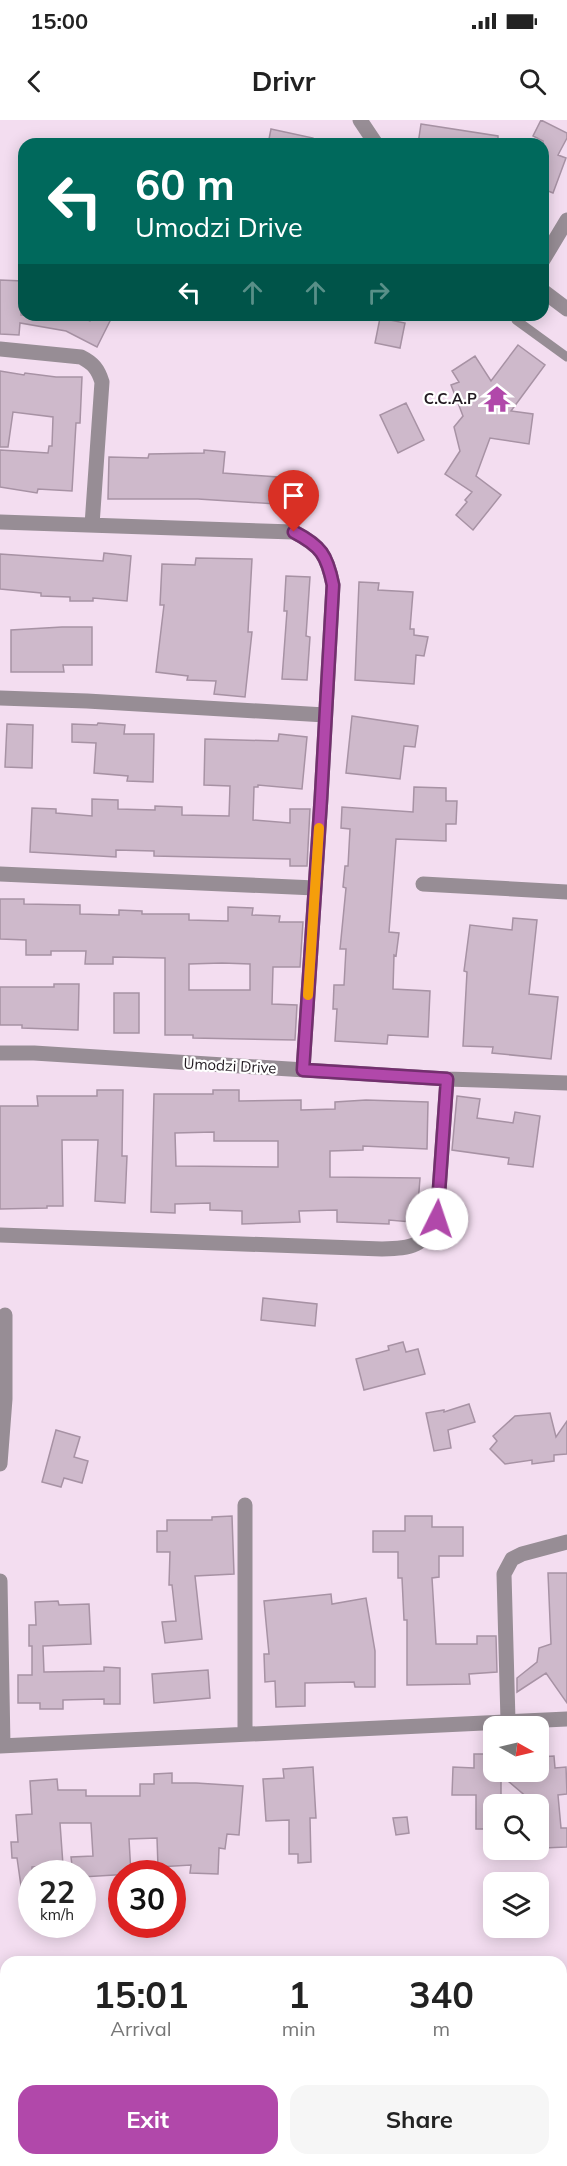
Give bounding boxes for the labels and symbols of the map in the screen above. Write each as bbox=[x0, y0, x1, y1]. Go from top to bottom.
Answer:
temple icon: C.C.A.P bbox=[482, 384, 512, 414]
place label: C.C.A.P bbox=[424, 389, 477, 408]
pin bbox=[268, 470, 319, 532]
street label: Umodzi Drive bbox=[183, 1054, 277, 1077]
position arrow bbox=[405, 1187, 469, 1251]
north arrow bbox=[483, 1716, 549, 1782]
speed limit sign: 30 bbox=[108, 1860, 186, 1938]

